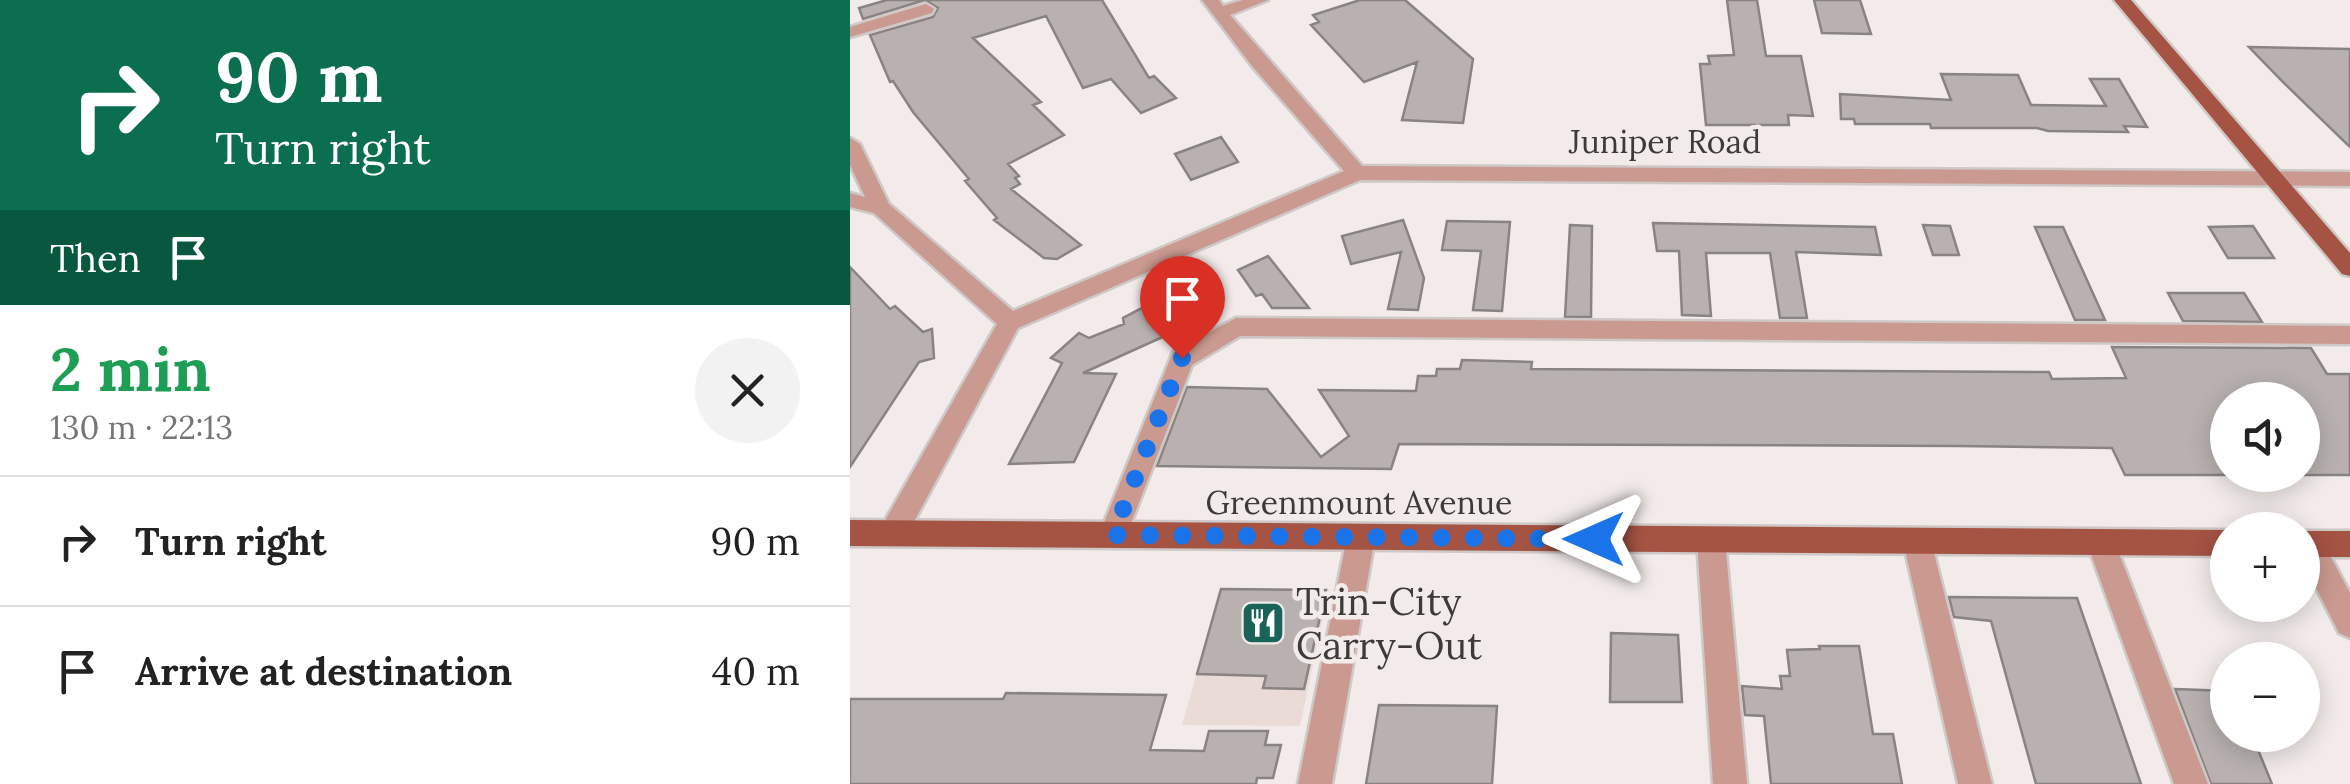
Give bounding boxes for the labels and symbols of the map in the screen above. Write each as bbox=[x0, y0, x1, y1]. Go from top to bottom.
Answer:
street label: Juniper Road bbox=[1568, 121, 1761, 162]
pin bbox=[1140, 256, 1225, 359]
street label: Greenmount Avenue bbox=[1206, 482, 1512, 523]
position arrow bbox=[1542, 487, 1646, 591]
place label: Trin-City Carry-Out bbox=[1296, 577, 1482, 670]
restaurant icon: Trin-City Carry-Out bbox=[1240, 600, 1286, 646]

